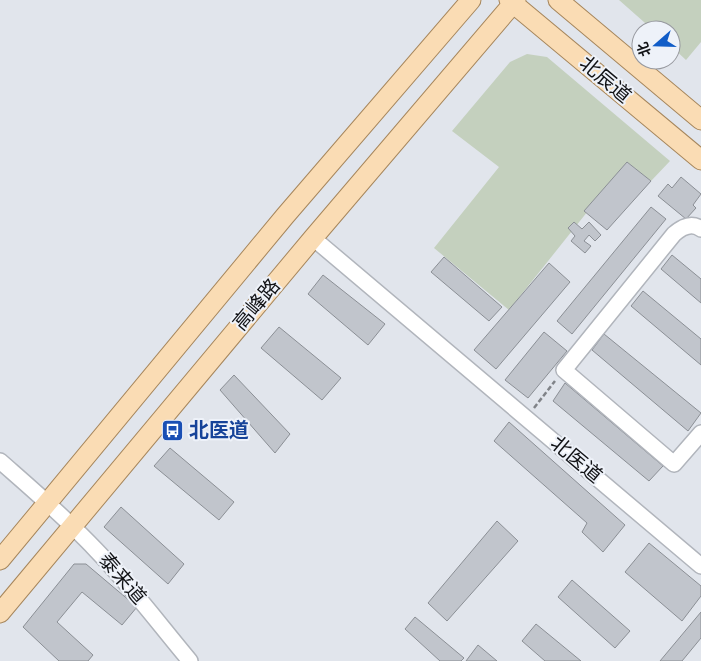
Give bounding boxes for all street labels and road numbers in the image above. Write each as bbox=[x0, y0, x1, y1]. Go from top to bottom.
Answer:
street label: 北辰道 bbox=[576, 52, 635, 107]
street label: 高峰路 bbox=[229, 274, 284, 334]
street label: 北医道 bbox=[547, 432, 606, 487]
street label: 泰来道 bbox=[95, 549, 150, 608]

